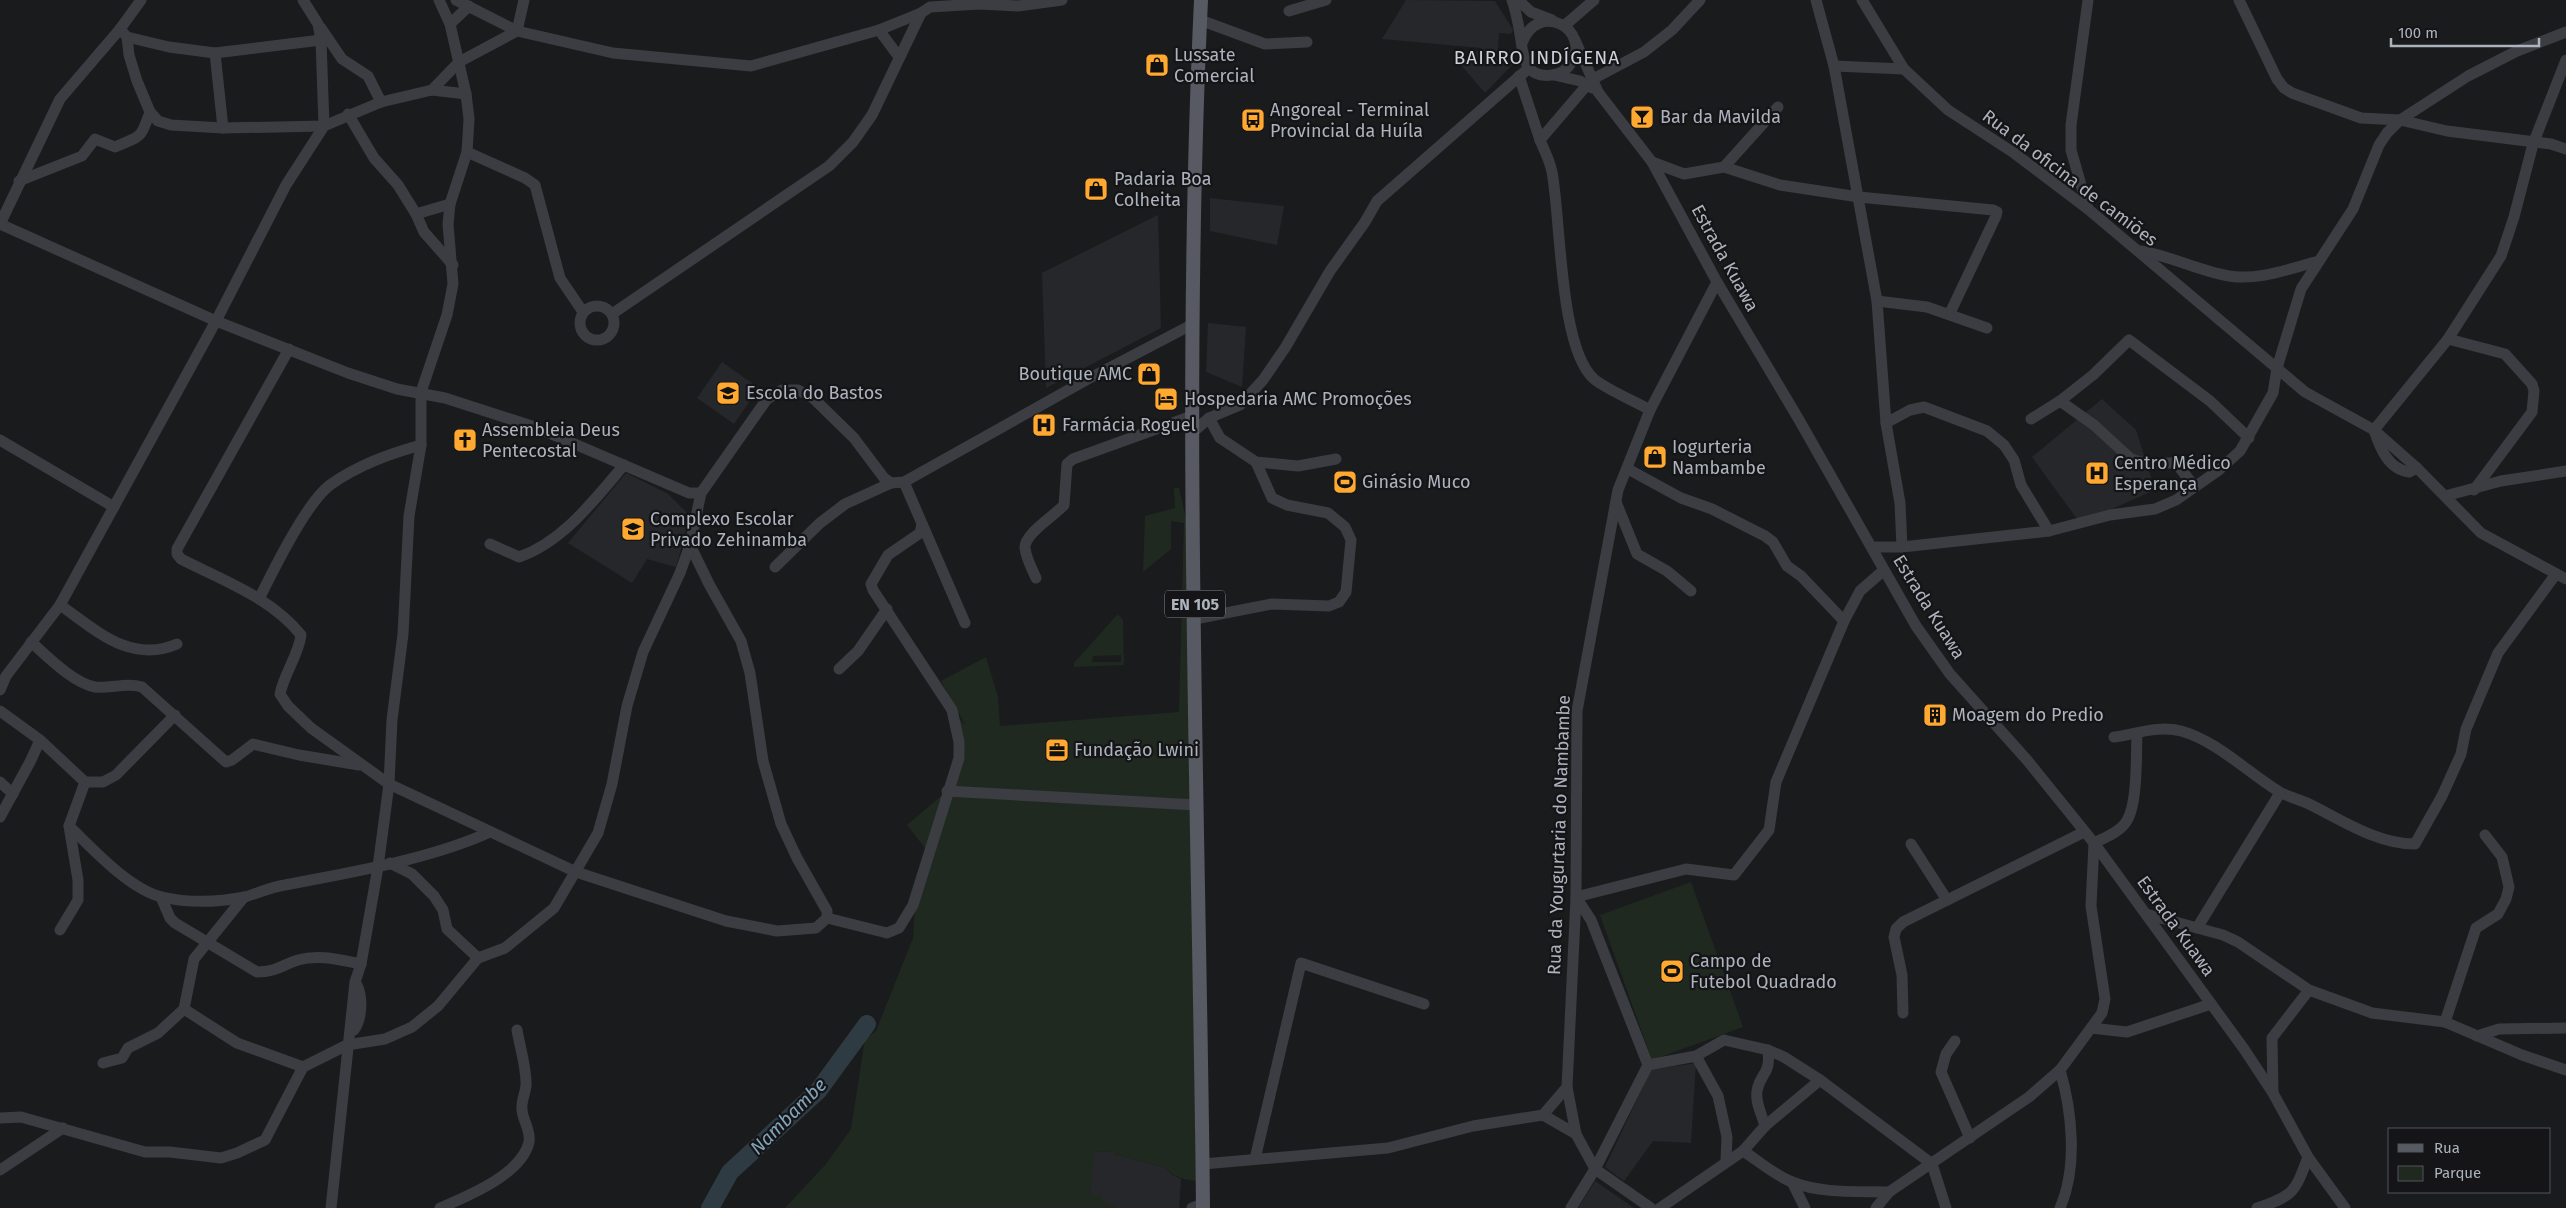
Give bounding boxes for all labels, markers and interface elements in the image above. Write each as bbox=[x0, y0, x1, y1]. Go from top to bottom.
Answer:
scale bar bbox=[2391, 15, 2538, 47]
text: 100 m bbox=[2398, 24, 2438, 42]
place label: Lussate Comercial bbox=[1174, 44, 1254, 87]
district label: BAIRRO INDÍGENA bbox=[1454, 46, 1620, 69]
shop icon: Lussate Comercial bbox=[1144, 52, 1170, 78]
place label: Angoreal - Terminal Provincial da Huíla bbox=[1270, 99, 1429, 142]
bar icon: Bar da Mavilda bbox=[1629, 104, 1655, 130]
street label: Rua da oficina de camiões bbox=[1978, 105, 2162, 251]
place label: Bar da Mavilda bbox=[1660, 106, 1781, 128]
bus stop icon: Angoreal - Terminal Provincial da Huíla bbox=[1240, 107, 1266, 133]
place label: Padaria Boa Colheita bbox=[1114, 168, 1211, 211]
shop icon: Padaria Boa Colheita bbox=[1083, 176, 1109, 202]
street label: Estrada Kuawa bbox=[1687, 201, 1763, 315]
shop icon: Boutique AMC bbox=[1136, 361, 1162, 387]
place label: Boutique AMC bbox=[1018, 363, 1132, 385]
school or university icon: Escola do Bastos bbox=[715, 380, 741, 406]
place label: Escola do Bastos bbox=[746, 382, 883, 404]
hotel icon: Hospedaria AMC Promoções bbox=[1153, 386, 1179, 412]
place label: Hospedaria AMC Promoções bbox=[1184, 388, 1412, 410]
hospital icon: Farmácia Roguel bbox=[1031, 412, 1057, 438]
place label: Farmácia Roguel bbox=[1062, 414, 1196, 436]
place label: Assembleia Deus Pentecostal bbox=[482, 419, 620, 462]
church icon: Assembleia Deus Pentecostal bbox=[452, 427, 478, 453]
place label: Iogurteria Nambambe bbox=[1672, 436, 1766, 479]
shop icon: Iogurteria Nambambe bbox=[1642, 444, 1668, 470]
place label: Centro Médico Esperança bbox=[2114, 452, 2231, 495]
hospital icon: Centro Médico Esperança bbox=[2084, 460, 2110, 486]
sports icon: Ginásio Muco bbox=[1332, 469, 1358, 495]
place label: Ginásio Muco bbox=[1362, 471, 1471, 493]
place label: Complexo Escolar Privado Zehinamba bbox=[650, 508, 807, 551]
school or university icon: Complexo Escolar Privado Zehinamba bbox=[620, 516, 646, 542]
street label: Estrada Kuawa bbox=[1888, 551, 1970, 663]
road number: EN 105 bbox=[1165, 590, 1225, 618]
street label: Rua da Yougurtaria do Nambambe bbox=[1543, 695, 1575, 975]
building icon: Moagem do Predio bbox=[1922, 702, 1948, 728]
place label: Moagem do Predio bbox=[1952, 704, 2104, 726]
office icon: Fundação Lwini bbox=[1044, 737, 1070, 763]
place label: Fundação Lwini bbox=[1074, 739, 1199, 761]
street label: Estrada Kuawa bbox=[2132, 871, 2220, 981]
place label: Campo de Futebol Quadrado bbox=[1690, 950, 1837, 993]
sports icon: Campo de Futebol Quadrado bbox=[1659, 958, 1685, 984]
water label: Nambambe bbox=[745, 1073, 831, 1159]
legend bbox=[2388, 1128, 2551, 1193]
text: Rua bbox=[2434, 1139, 2460, 1157]
text: Parque bbox=[2434, 1164, 2481, 1182]

